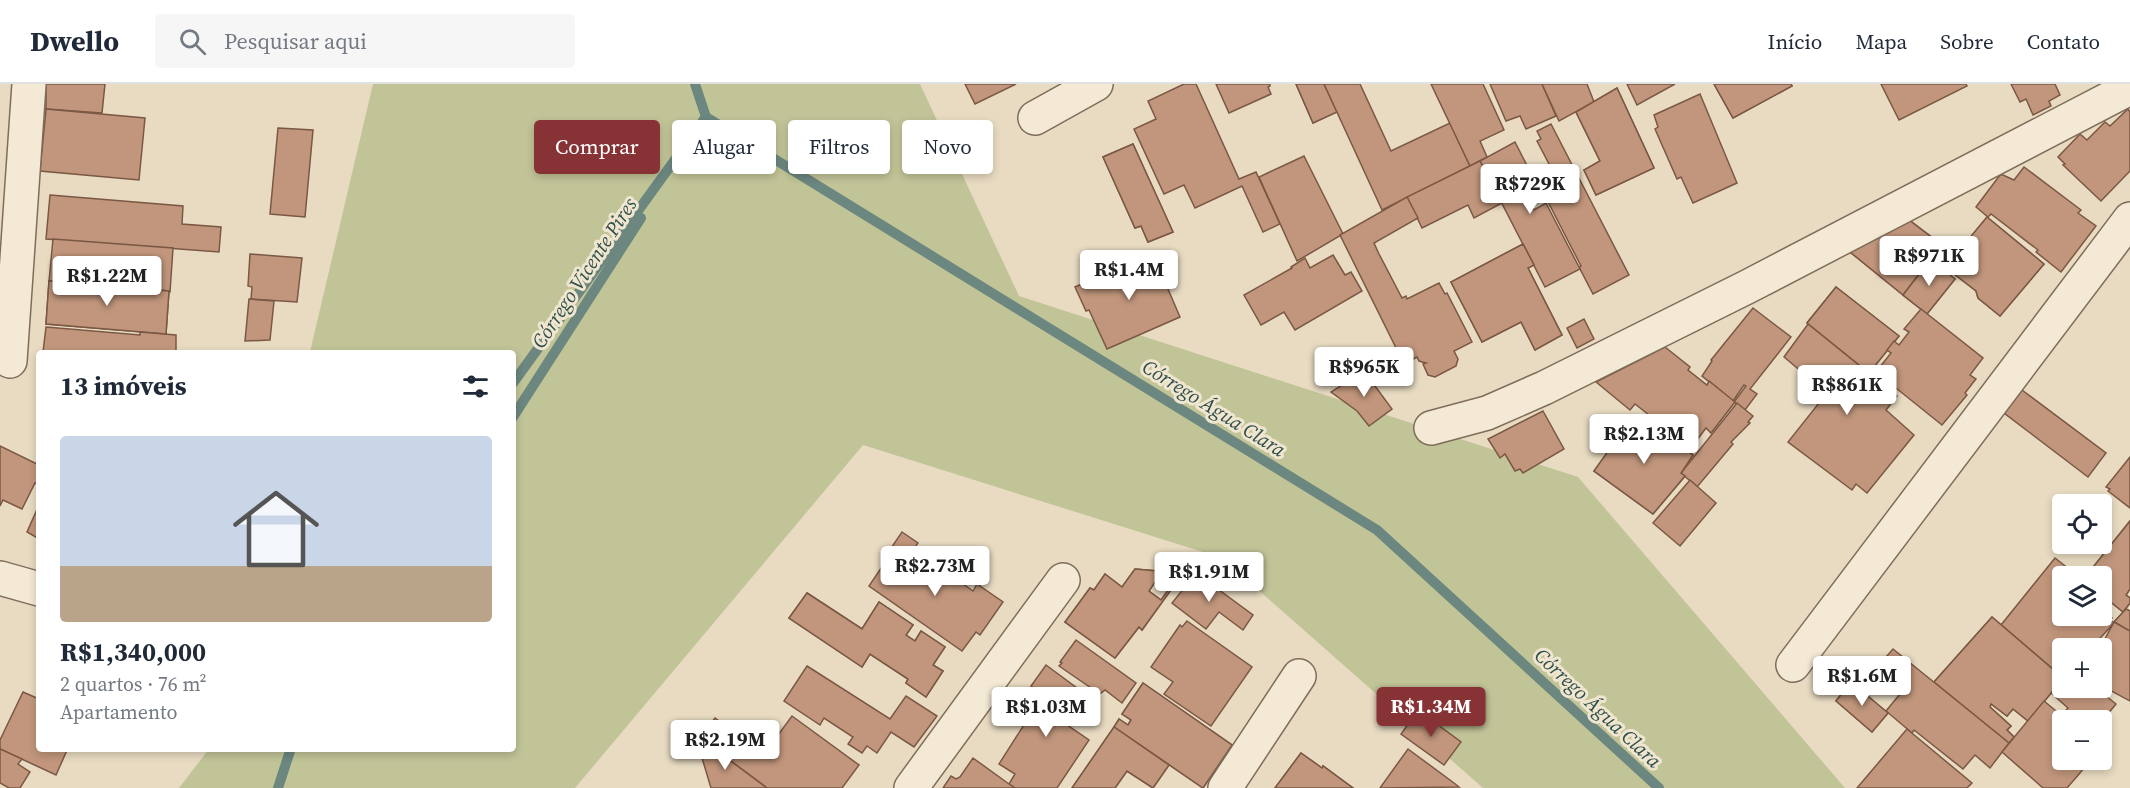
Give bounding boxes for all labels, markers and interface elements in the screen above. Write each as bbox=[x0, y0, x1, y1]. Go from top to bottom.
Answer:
search box bbox=[155, 14, 575, 68]
text: Dwello bbox=[30, 22, 119, 60]
icon: search bbox=[176, 25, 209, 58]
text: Pesquisar aqui bbox=[224, 26, 367, 56]
text: Início bbox=[1768, 27, 1822, 56]
text: Mapa bbox=[1855, 27, 1907, 56]
text: Sobre bbox=[1940, 27, 1994, 56]
text: Contato bbox=[2027, 27, 2100, 56]
chip: Comprar bbox=[534, 120, 660, 174]
chip: Alugar bbox=[672, 120, 776, 174]
chip: Filtros bbox=[788, 120, 890, 174]
chip: Novo bbox=[902, 120, 993, 174]
pin: R$729K bbox=[1481, 164, 1579, 215]
text: R$729K bbox=[1495, 169, 1565, 197]
water label: Córrego Vicente Pires bbox=[525, 192, 644, 354]
pin: R$971K bbox=[1880, 236, 1978, 287]
text: R$971K bbox=[1894, 241, 1964, 269]
pin: R$1.4M bbox=[1080, 250, 1178, 301]
text: R$1.4M bbox=[1094, 255, 1164, 283]
pin: R$1.22M bbox=[52, 256, 162, 307]
text: R$1.22M bbox=[67, 261, 147, 289]
pin: R$965K bbox=[1315, 347, 1413, 398]
text: R$965K bbox=[1329, 352, 1399, 380]
water label: Córrego Água Clara bbox=[1137, 353, 1292, 464]
pin: R$861K bbox=[1798, 365, 1896, 416]
text: 13 imóveis bbox=[60, 368, 187, 404]
icon: filters bbox=[459, 370, 492, 403]
text: R$861K bbox=[1812, 370, 1882, 398]
pin: R$2.13M bbox=[1589, 414, 1699, 465]
text: R$2.13M bbox=[1604, 419, 1684, 447]
icon: home bbox=[222, 475, 330, 583]
map controls bbox=[2052, 494, 2112, 770]
button: locate bbox=[2052, 494, 2112, 554]
pin: R$2.73M bbox=[880, 546, 990, 597]
text: R$2.73M bbox=[895, 551, 975, 579]
pin: R$1.91M bbox=[1154, 552, 1264, 603]
text: R$1.91M bbox=[1169, 557, 1249, 585]
button: layers bbox=[2052, 566, 2112, 626]
text: R$1,340,000 bbox=[60, 634, 206, 670]
button: + bbox=[2052, 638, 2112, 698]
water label: Córrego Água Clara bbox=[1528, 642, 1668, 775]
pin: R$1.6M bbox=[1813, 656, 1911, 707]
text: R$1.6M bbox=[1827, 661, 1897, 689]
text: 2 quartos · 76 m² bbox=[60, 670, 207, 698]
pin: R$1.03M bbox=[991, 687, 1101, 738]
pin: R$1.34M bbox=[1376, 687, 1486, 738]
text: R$1.03M bbox=[1006, 692, 1086, 720]
text: R$1.34M bbox=[1391, 692, 1471, 720]
text: Apartamento bbox=[60, 698, 178, 726]
button: − bbox=[2052, 710, 2112, 770]
pin: R$2.19M bbox=[670, 720, 780, 771]
text: R$2.19M bbox=[685, 725, 765, 753]

